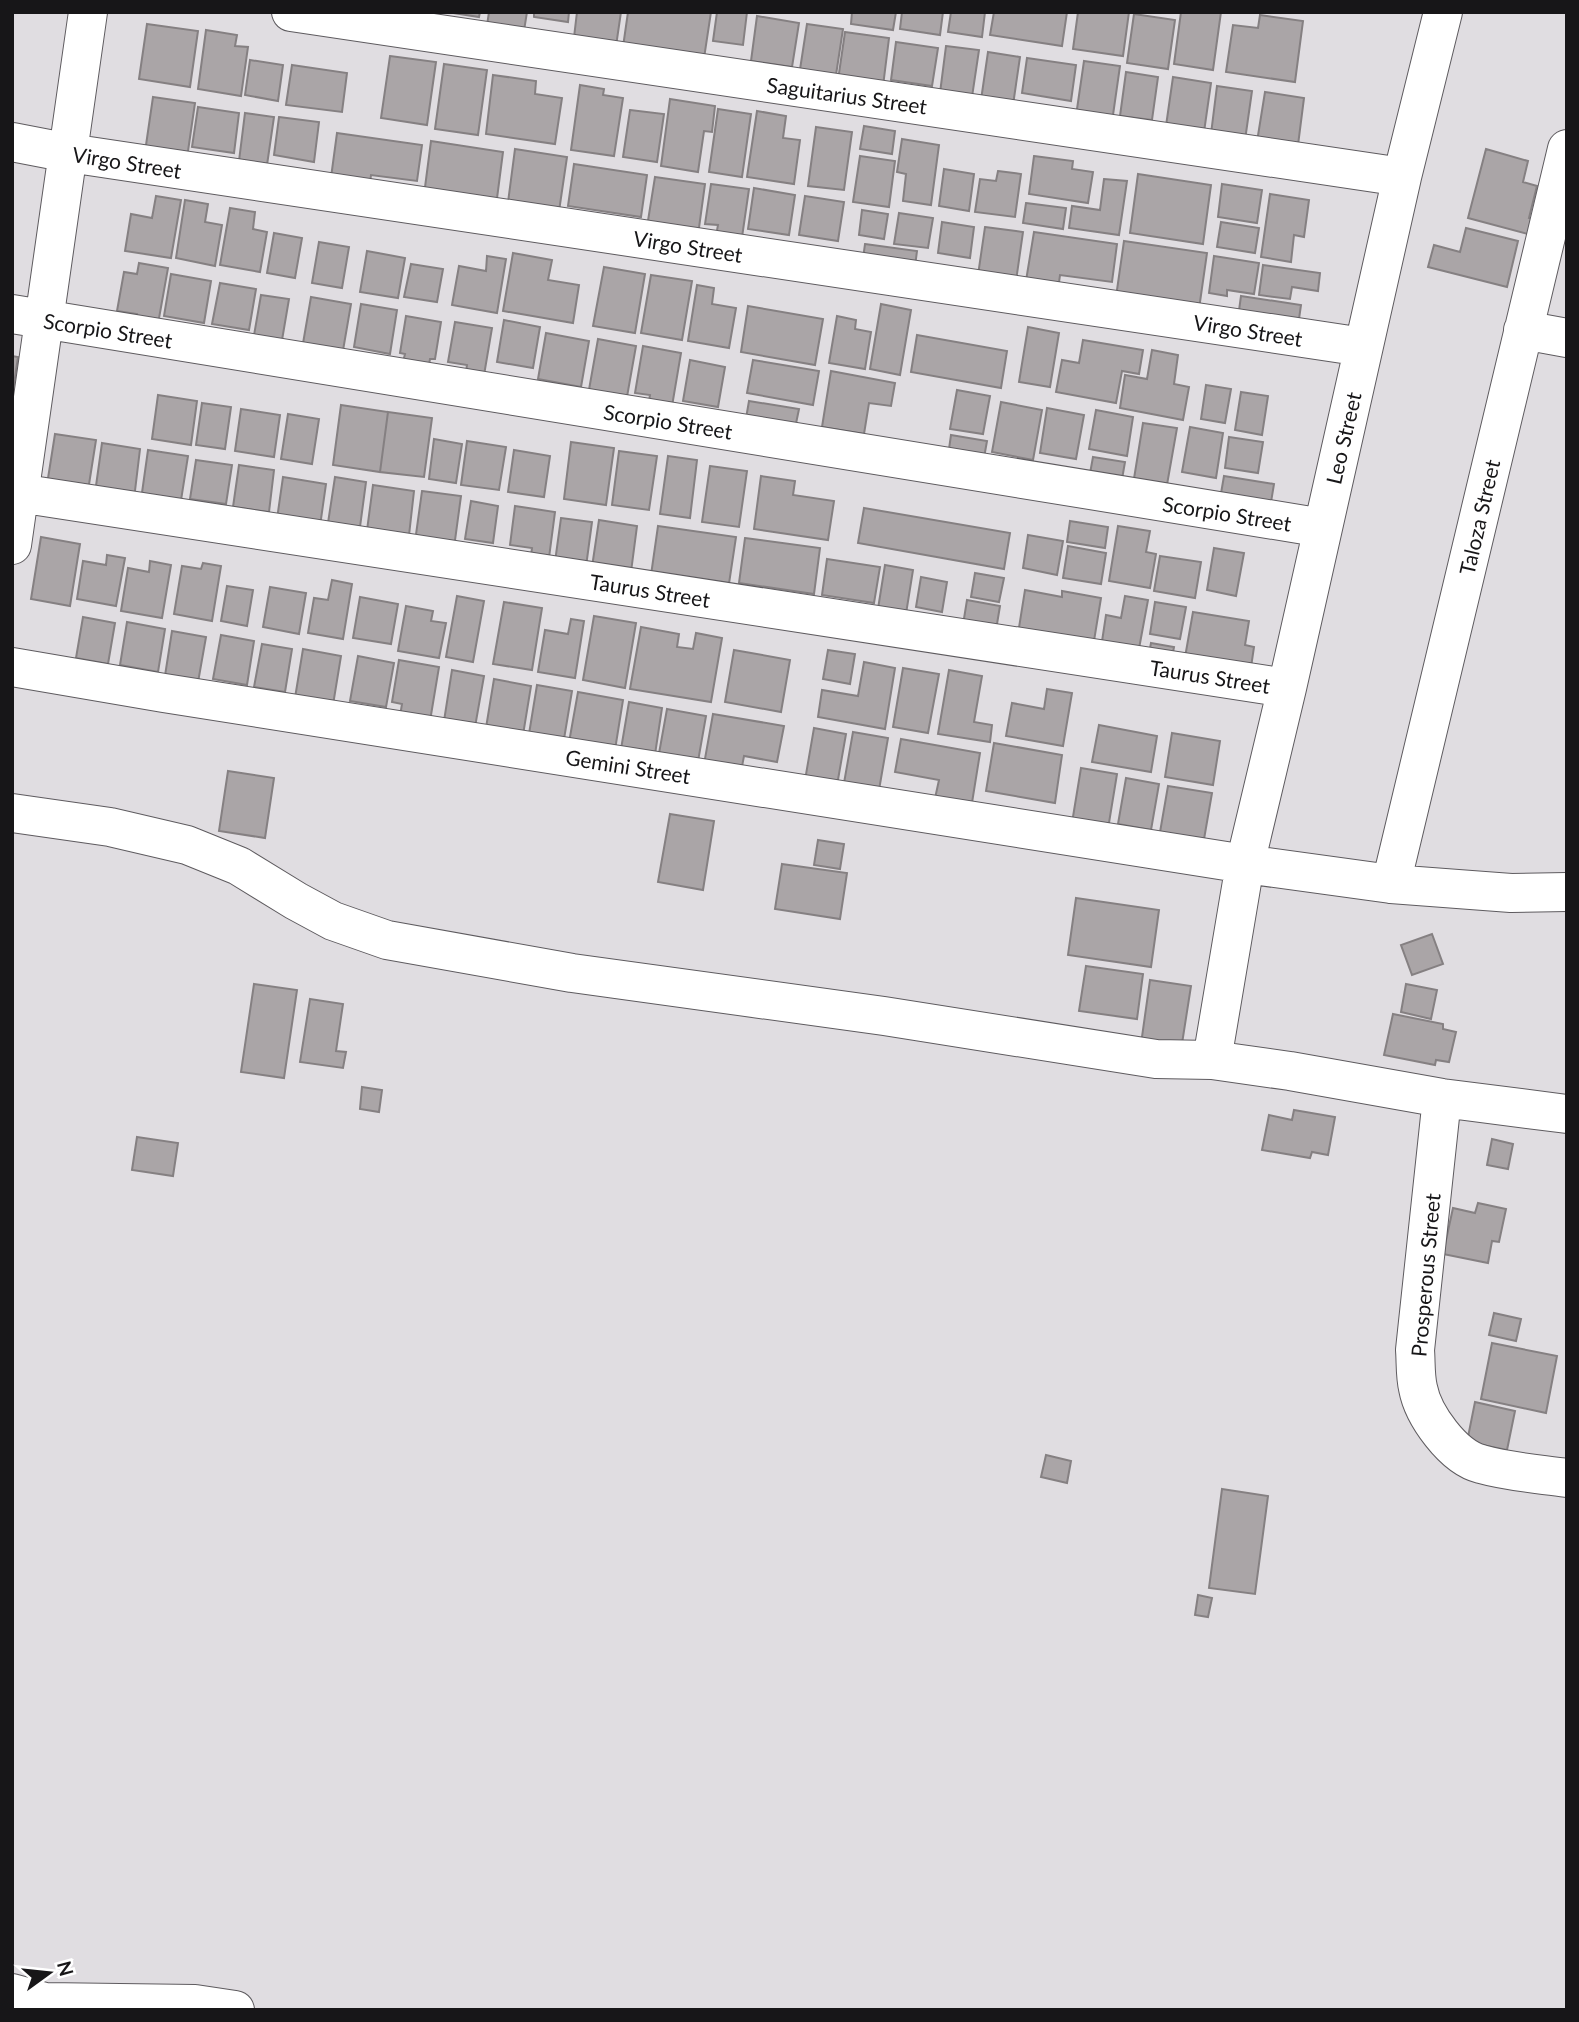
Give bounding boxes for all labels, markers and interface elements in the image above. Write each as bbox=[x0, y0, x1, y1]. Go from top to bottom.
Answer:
street label: Saguitarius Street bbox=[765, 71, 929, 119]
street label: Virgo Street bbox=[71, 141, 184, 183]
street label: Virgo Street bbox=[632, 225, 745, 267]
street label: Scorpio Street bbox=[42, 307, 175, 353]
street label: Virgo Street bbox=[1192, 309, 1305, 351]
street label: Leo Street bbox=[1320, 389, 1366, 486]
street label: Scorpio Street bbox=[602, 398, 735, 444]
street label: Taloza Street bbox=[1454, 456, 1505, 577]
street label: Scorpio Street bbox=[1161, 490, 1294, 536]
street label: Taurus Street bbox=[588, 568, 712, 612]
street label: Taurus Street bbox=[1148, 654, 1272, 698]
street label: Gemini Street bbox=[564, 744, 693, 788]
street label: Prosperous Street bbox=[1405, 1192, 1445, 1358]
north arrow bbox=[14, 1938, 84, 2008]
text: N bbox=[53, 1958, 79, 1979]

